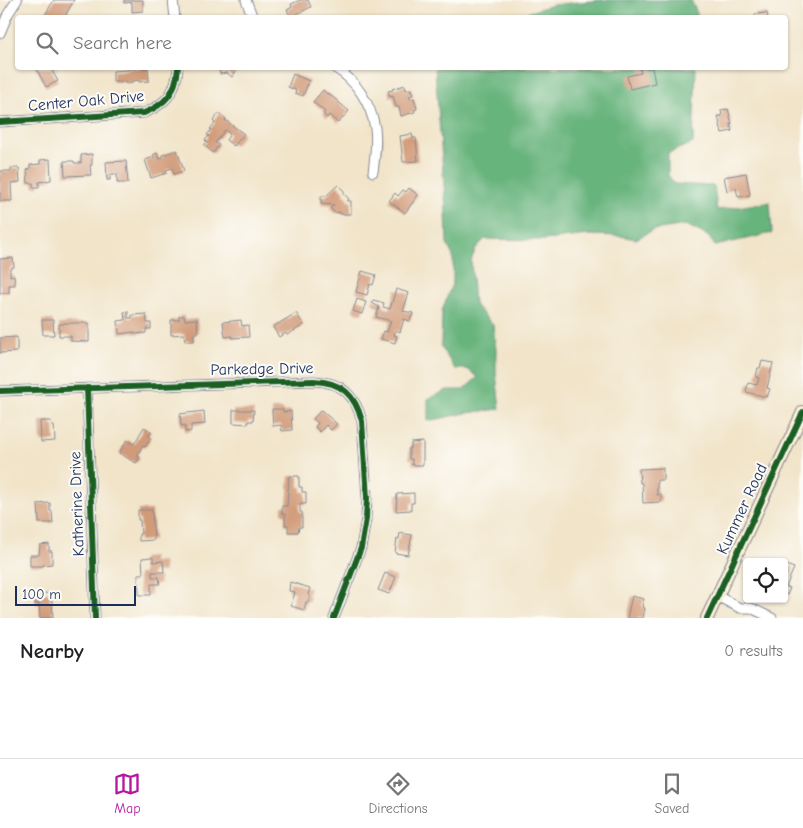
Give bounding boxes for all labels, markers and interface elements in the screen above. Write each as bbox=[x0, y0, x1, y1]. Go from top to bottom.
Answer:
search box bbox=[15, 15, 788, 70]
icon: search bbox=[33, 29, 61, 57]
text: Search here bbox=[73, 32, 172, 54]
street label: Center Oak Drive bbox=[27, 87, 145, 115]
street label: Parkedge Drive bbox=[210, 359, 314, 379]
street label: Katherine Drive bbox=[66, 451, 88, 557]
street label: Kummer Road bbox=[713, 461, 771, 557]
map controls bbox=[743, 558, 788, 603]
button: locate bbox=[743, 558, 788, 603]
scale bar bbox=[15, 583, 136, 606]
text: 100 m bbox=[22, 586, 61, 603]
text: Nearby bbox=[20, 639, 84, 663]
text: 0 results bbox=[724, 642, 783, 660]
tab: Map bbox=[113, 770, 141, 817]
tab: Directions bbox=[368, 770, 428, 817]
tab: Saved bbox=[655, 770, 690, 817]

